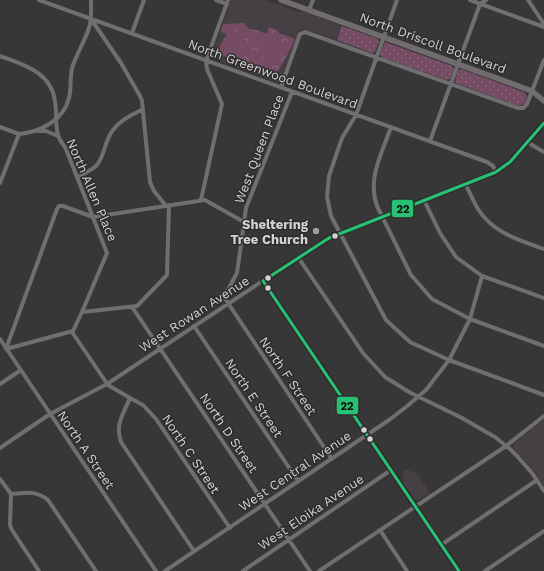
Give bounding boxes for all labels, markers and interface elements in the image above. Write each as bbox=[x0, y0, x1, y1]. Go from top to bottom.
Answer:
street label: North Driscoll Boulevard bbox=[358, 9, 508, 77]
street label: North Greenwood Boulevard bbox=[186, 36, 360, 112]
street label: West Queen Place bbox=[231, 92, 287, 206]
street label: North Allen Place bbox=[64, 136, 120, 244]
line badge: 22 bbox=[391, 199, 414, 218]
text: 22 bbox=[396, 203, 410, 216]
place label: Sheltering Tree Church bbox=[230, 217, 309, 247]
marker: Sheltering Tree Church bbox=[311, 226, 321, 236]
unlabelled marker bbox=[330, 231, 340, 241]
street label: West Rowan Avenue bbox=[136, 273, 252, 355]
unlabelled marker bbox=[263, 273, 273, 283]
unlabelled marker bbox=[263, 283, 273, 293]
street label: North F Street bbox=[256, 334, 320, 418]
street label: North E Street bbox=[222, 356, 286, 441]
street label: North D Street bbox=[197, 390, 262, 476]
line badge: 22 bbox=[336, 396, 359, 415]
text: 22 bbox=[340, 400, 354, 413]
street label: North A Street bbox=[54, 408, 118, 492]
street label: North C Street bbox=[159, 411, 223, 497]
unlabelled marker bbox=[359, 425, 369, 435]
street label: West Central Avenue bbox=[236, 428, 354, 514]
unlabelled marker bbox=[365, 434, 375, 444]
street label: West Eloika Avenue bbox=[255, 471, 367, 553]

